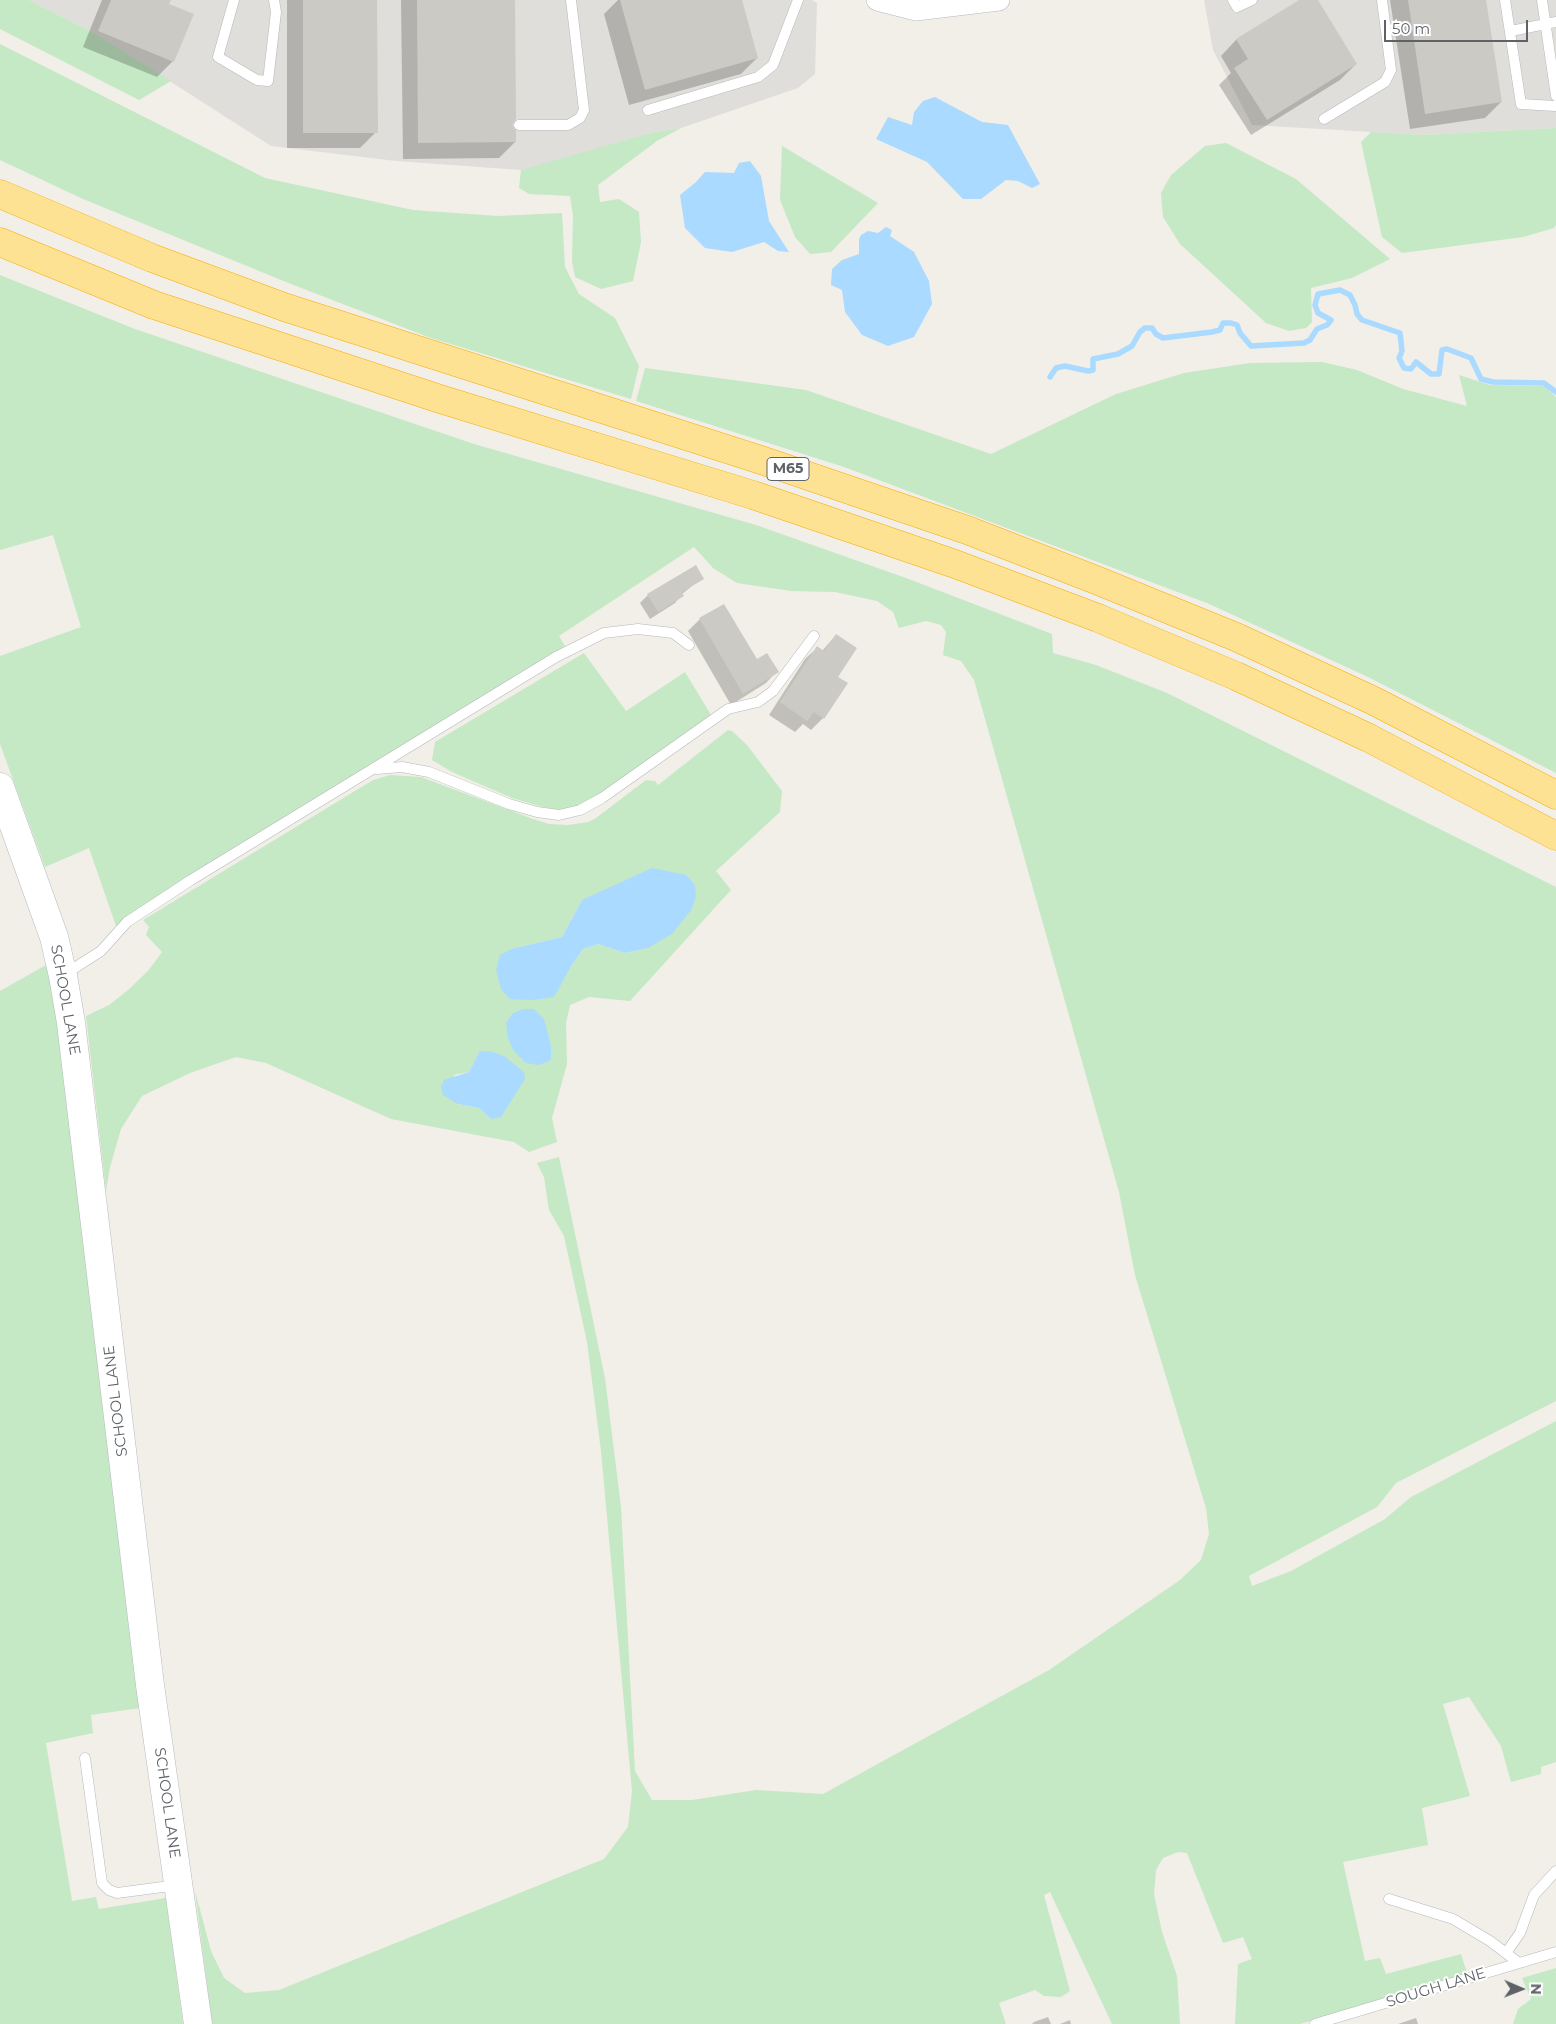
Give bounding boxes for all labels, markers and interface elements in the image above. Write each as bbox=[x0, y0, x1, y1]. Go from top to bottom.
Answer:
scale bar bbox=[1386, 10, 1530, 42]
text: 50 m bbox=[1392, 19, 1430, 38]
road number: M65 bbox=[767, 458, 809, 480]
street label: SCHOOL LANE bbox=[46, 943, 84, 1057]
street label: SCHOOL LANE bbox=[100, 1344, 132, 1458]
street label: SCHOOL LANE bbox=[150, 1746, 184, 1860]
street label: SOUGH LANE bbox=[1384, 1964, 1488, 2012]
north arrow bbox=[1496, 1964, 1546, 2014]
text: N bbox=[1527, 1983, 1545, 1995]

